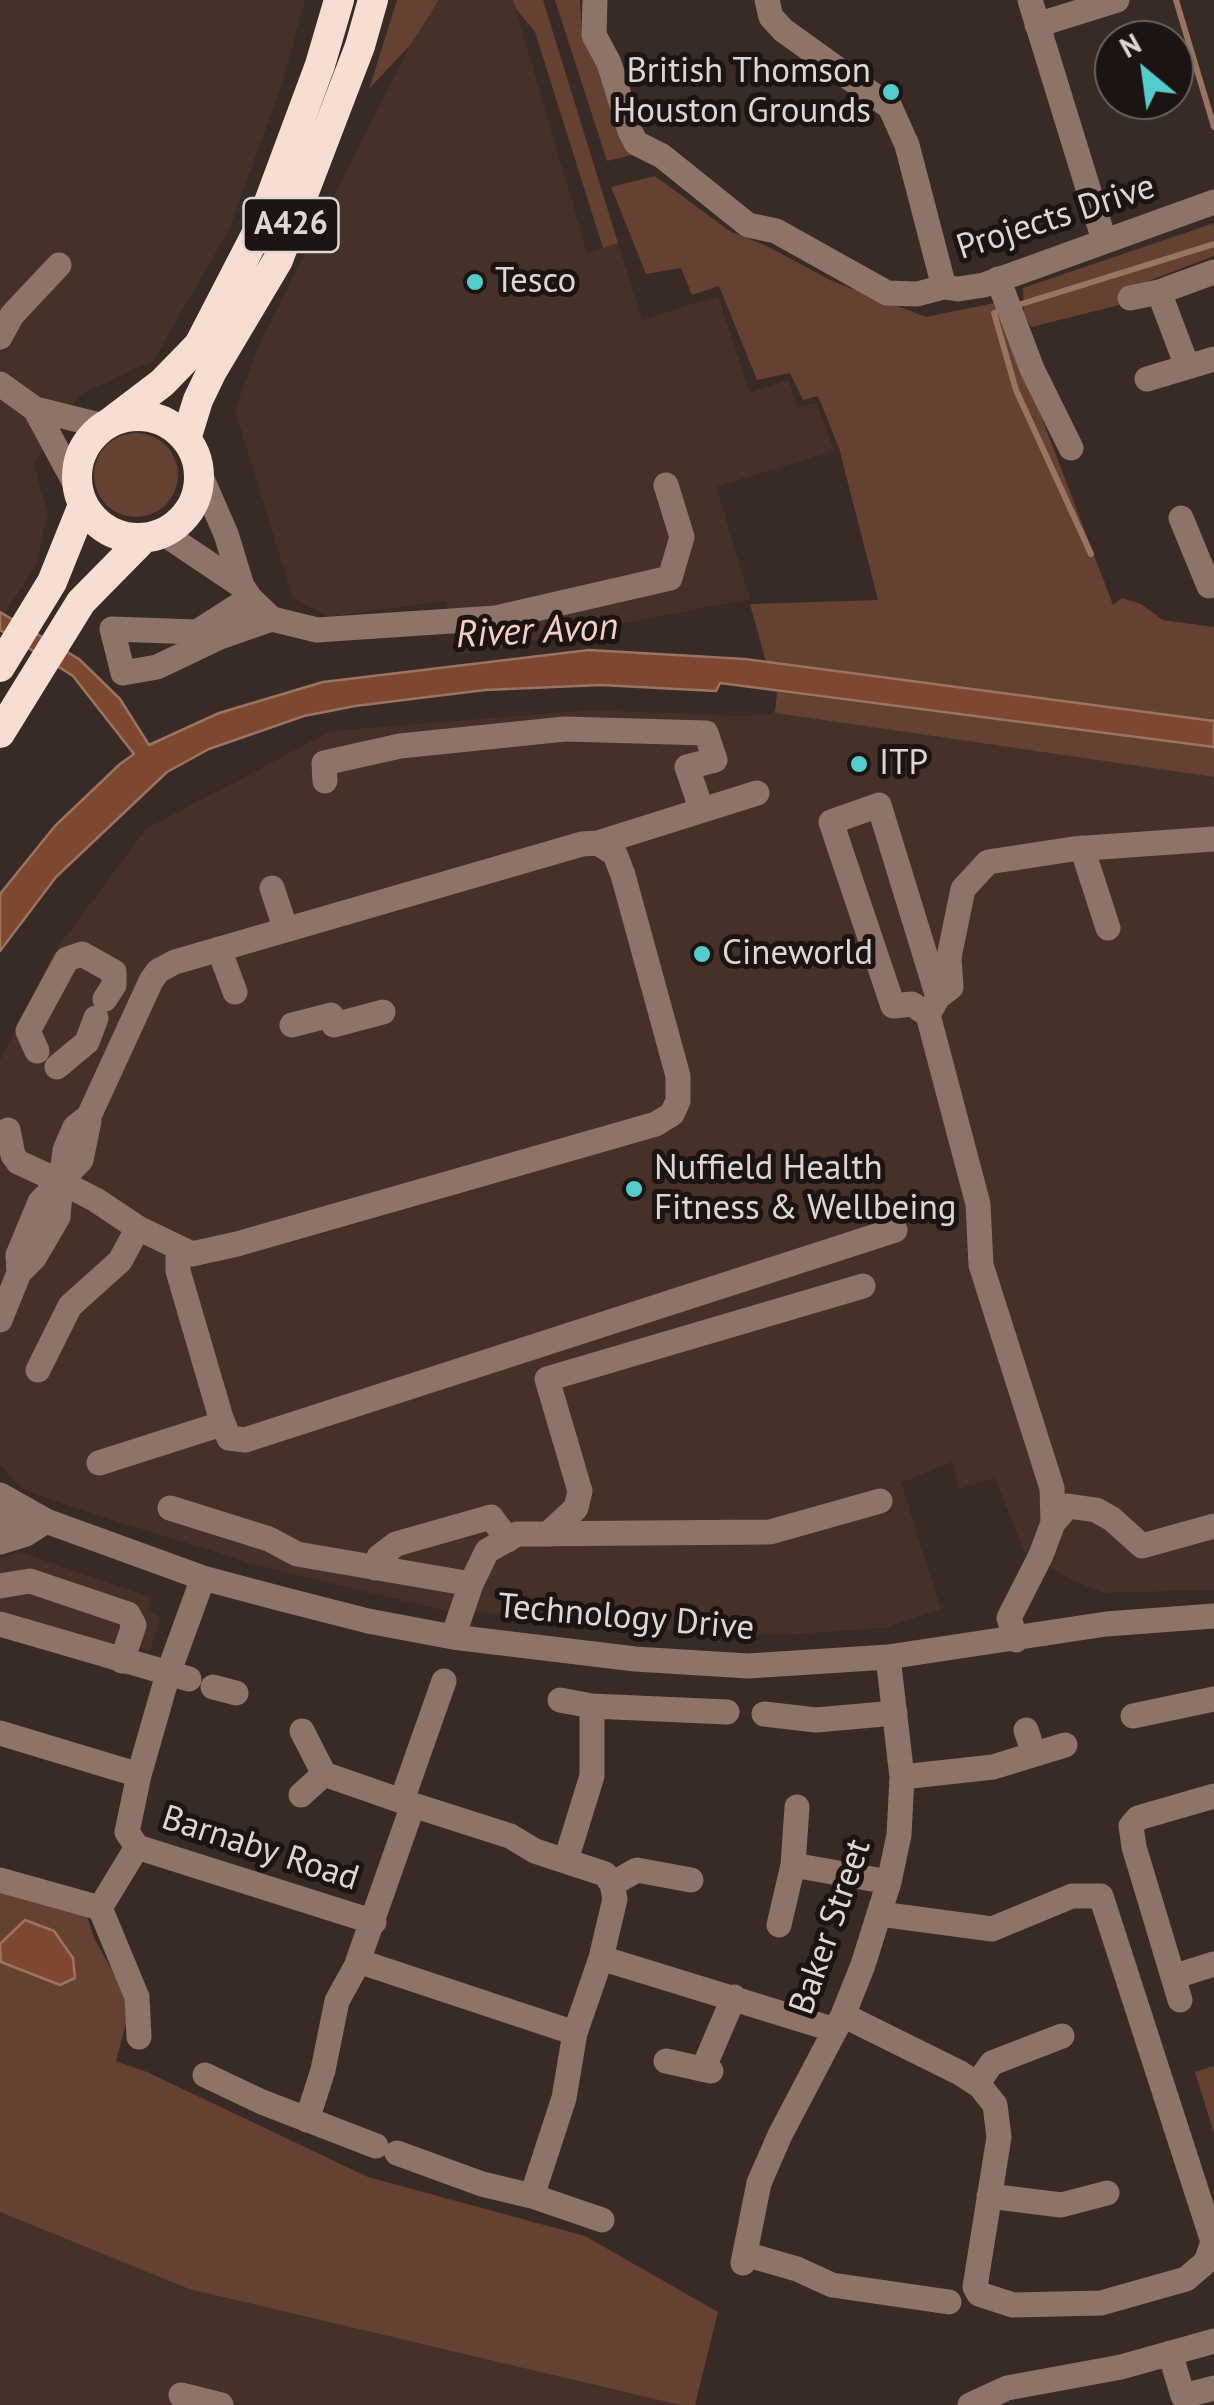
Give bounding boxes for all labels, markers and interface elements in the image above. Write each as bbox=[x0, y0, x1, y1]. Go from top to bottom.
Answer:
north arrow bbox=[1094, 20, 1194, 120]
text: N bbox=[1113, 24, 1147, 66]
place label: British Thomson Houston Grounds bbox=[613, 51, 871, 133]
marker: British Thomson Houston Grounds bbox=[880, 81, 902, 103]
street label: Projects Drive bbox=[952, 166, 1160, 270]
road number: A426 bbox=[244, 198, 338, 252]
place label: Tesco bbox=[495, 261, 576, 303]
marker: Tesco bbox=[464, 271, 486, 293]
water label: River Avon bbox=[455, 605, 619, 659]
place label: ITP bbox=[879, 743, 928, 785]
marker: ITP bbox=[848, 753, 870, 775]
place label: Cineworld bbox=[722, 933, 873, 975]
marker: Cineworld bbox=[691, 943, 713, 965]
place label: Nuffield Health Fitness & Wellbeing bbox=[654, 1148, 957, 1230]
marker: Nuffield Health Fitness & Wellbeing bbox=[623, 1178, 645, 1200]
street label: Technology Drive bbox=[496, 1586, 756, 1650]
street label: Barnaby Road bbox=[156, 1797, 364, 1901]
street label: Baker Street bbox=[781, 1834, 881, 2020]

